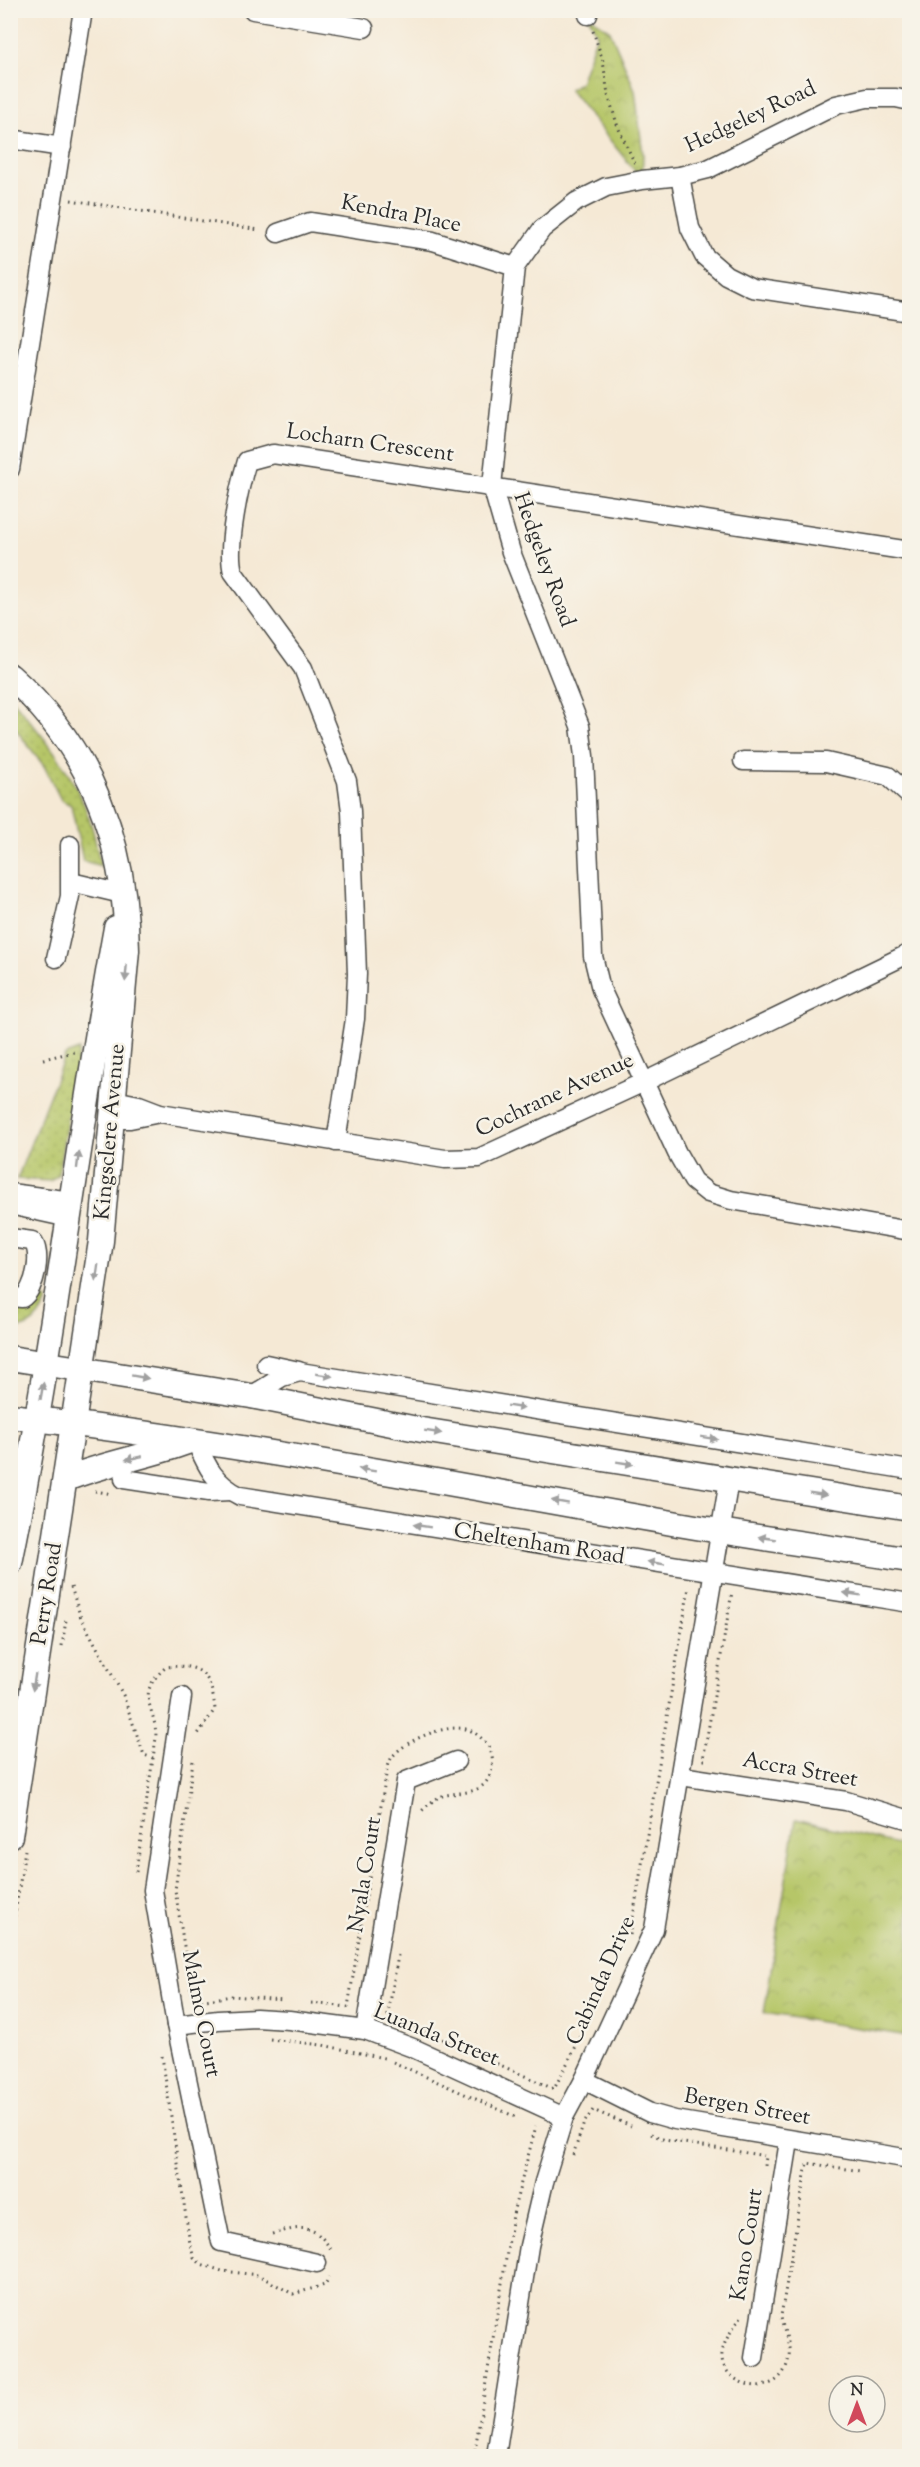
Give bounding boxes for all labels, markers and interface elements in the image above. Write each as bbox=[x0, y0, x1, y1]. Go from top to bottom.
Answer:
street label: Hedgeley Road bbox=[680, 74, 822, 162]
street label: Kendra Place bbox=[338, 188, 464, 242]
street label: Locharn Crescent bbox=[284, 416, 456, 472]
street label: Hedgeley Road bbox=[504, 488, 582, 632]
one-way arrow bbox=[121, 963, 131, 982]
street label: Kingsclere Avenue bbox=[87, 1042, 135, 1222]
street label: Cochrane Avenue bbox=[471, 1045, 639, 1147]
one-way arrow bbox=[73, 1150, 82, 1169]
one-way arrow bbox=[92, 1264, 101, 1283]
one-way arrow bbox=[314, 1371, 333, 1380]
one-way arrow bbox=[131, 1373, 150, 1382]
one-way arrow bbox=[38, 1381, 47, 1400]
one-way arrow bbox=[507, 1402, 526, 1411]
one-way arrow bbox=[423, 1428, 442, 1437]
one-way arrow bbox=[699, 1433, 718, 1442]
one-way arrow bbox=[124, 1454, 143, 1464]
one-way arrow bbox=[616, 1459, 635, 1468]
one-way arrow bbox=[358, 1465, 377, 1474]
one-way arrow bbox=[808, 1489, 827, 1498]
one-way arrow bbox=[550, 1497, 569, 1506]
street label: Cheltenham Road bbox=[451, 1516, 627, 1574]
one-way arrow bbox=[412, 1521, 431, 1530]
one-way arrow bbox=[758, 1534, 777, 1543]
street label: Perry Road bbox=[24, 1540, 72, 1648]
one-way arrow bbox=[646, 1558, 665, 1567]
one-way arrow bbox=[842, 1590, 861, 1599]
one-way arrow bbox=[30, 1673, 39, 1692]
street label: Accra Street bbox=[740, 1745, 861, 1797]
street label: Nyala Court bbox=[341, 1814, 391, 1935]
street label: Cabinda Drive bbox=[559, 1911, 645, 2051]
street label: Malmo Court bbox=[172, 1948, 228, 2081]
street label: Luanda Street bbox=[368, 1996, 504, 2076]
street label: Bergen Street bbox=[681, 2081, 813, 2135]
street label: Kano Court bbox=[723, 2186, 773, 2303]
north arrow bbox=[827, 2374, 887, 2434]
text: N bbox=[851, 2380, 864, 2403]

